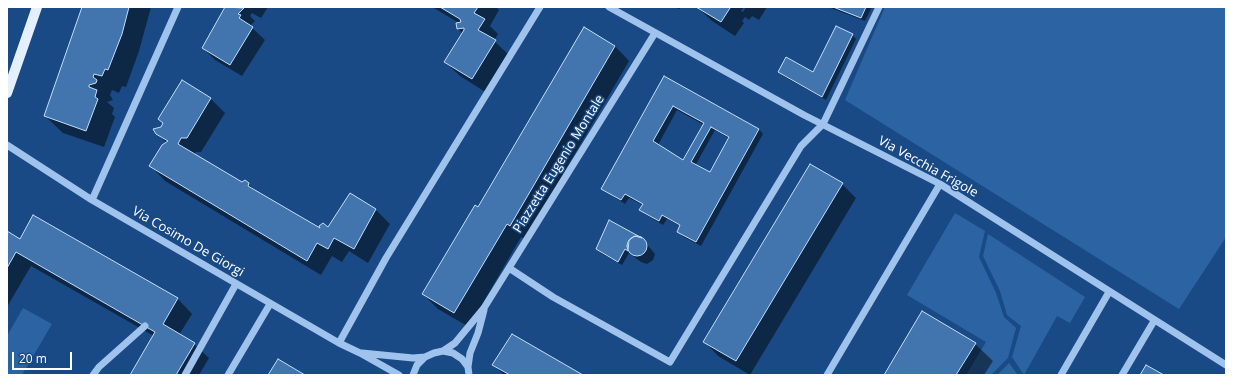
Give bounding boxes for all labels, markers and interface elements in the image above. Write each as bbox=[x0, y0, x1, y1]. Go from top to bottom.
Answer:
street label: Piazzetta Eugenio Montale bbox=[510, 92, 608, 236]
street label: Via Vecchia Frigole bbox=[875, 133, 981, 201]
street label: Via Cosimo De Giorgi bbox=[129, 204, 247, 280]
scale bar bbox=[14, 344, 74, 370]
text: 20 m bbox=[19, 350, 47, 367]

